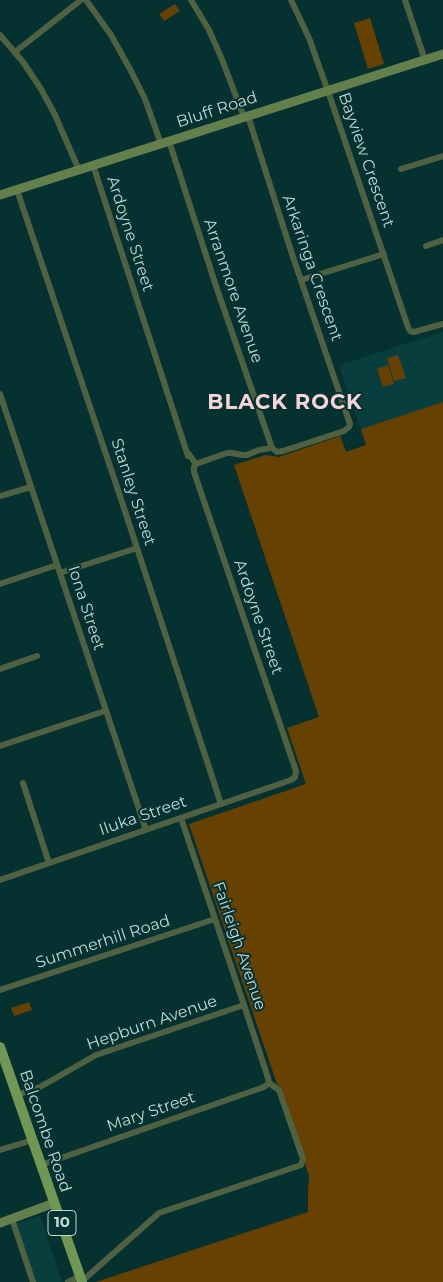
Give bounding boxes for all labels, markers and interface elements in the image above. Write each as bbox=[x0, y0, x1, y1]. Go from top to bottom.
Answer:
street label: Bluff Road bbox=[174, 88, 260, 132]
street label: Bayview Crescent bbox=[334, 90, 398, 230]
street label: Ardoyne Street bbox=[102, 174, 158, 294]
street label: Arkaringa Crescent bbox=[278, 192, 346, 344]
street label: Arranmore Avenue bbox=[199, 216, 267, 366]
district label: BLACK ROCK bbox=[206, 390, 364, 416]
street label: Stanley Street bbox=[107, 436, 159, 548]
street label: Ardoyne Street bbox=[229, 557, 287, 677]
street label: Iona Street bbox=[63, 563, 109, 653]
street label: Iluka Street bbox=[97, 792, 189, 840]
street label: Fairleigh Avenue bbox=[208, 879, 270, 1013]
street label: Summerhill Road bbox=[33, 911, 173, 973]
street label: Hepburn Avenue bbox=[84, 992, 220, 1054]
street label: Balcombe Road bbox=[15, 1067, 75, 1195]
street label: Mary Street bbox=[104, 1088, 198, 1136]
road number: 10 bbox=[48, 1210, 76, 1236]

